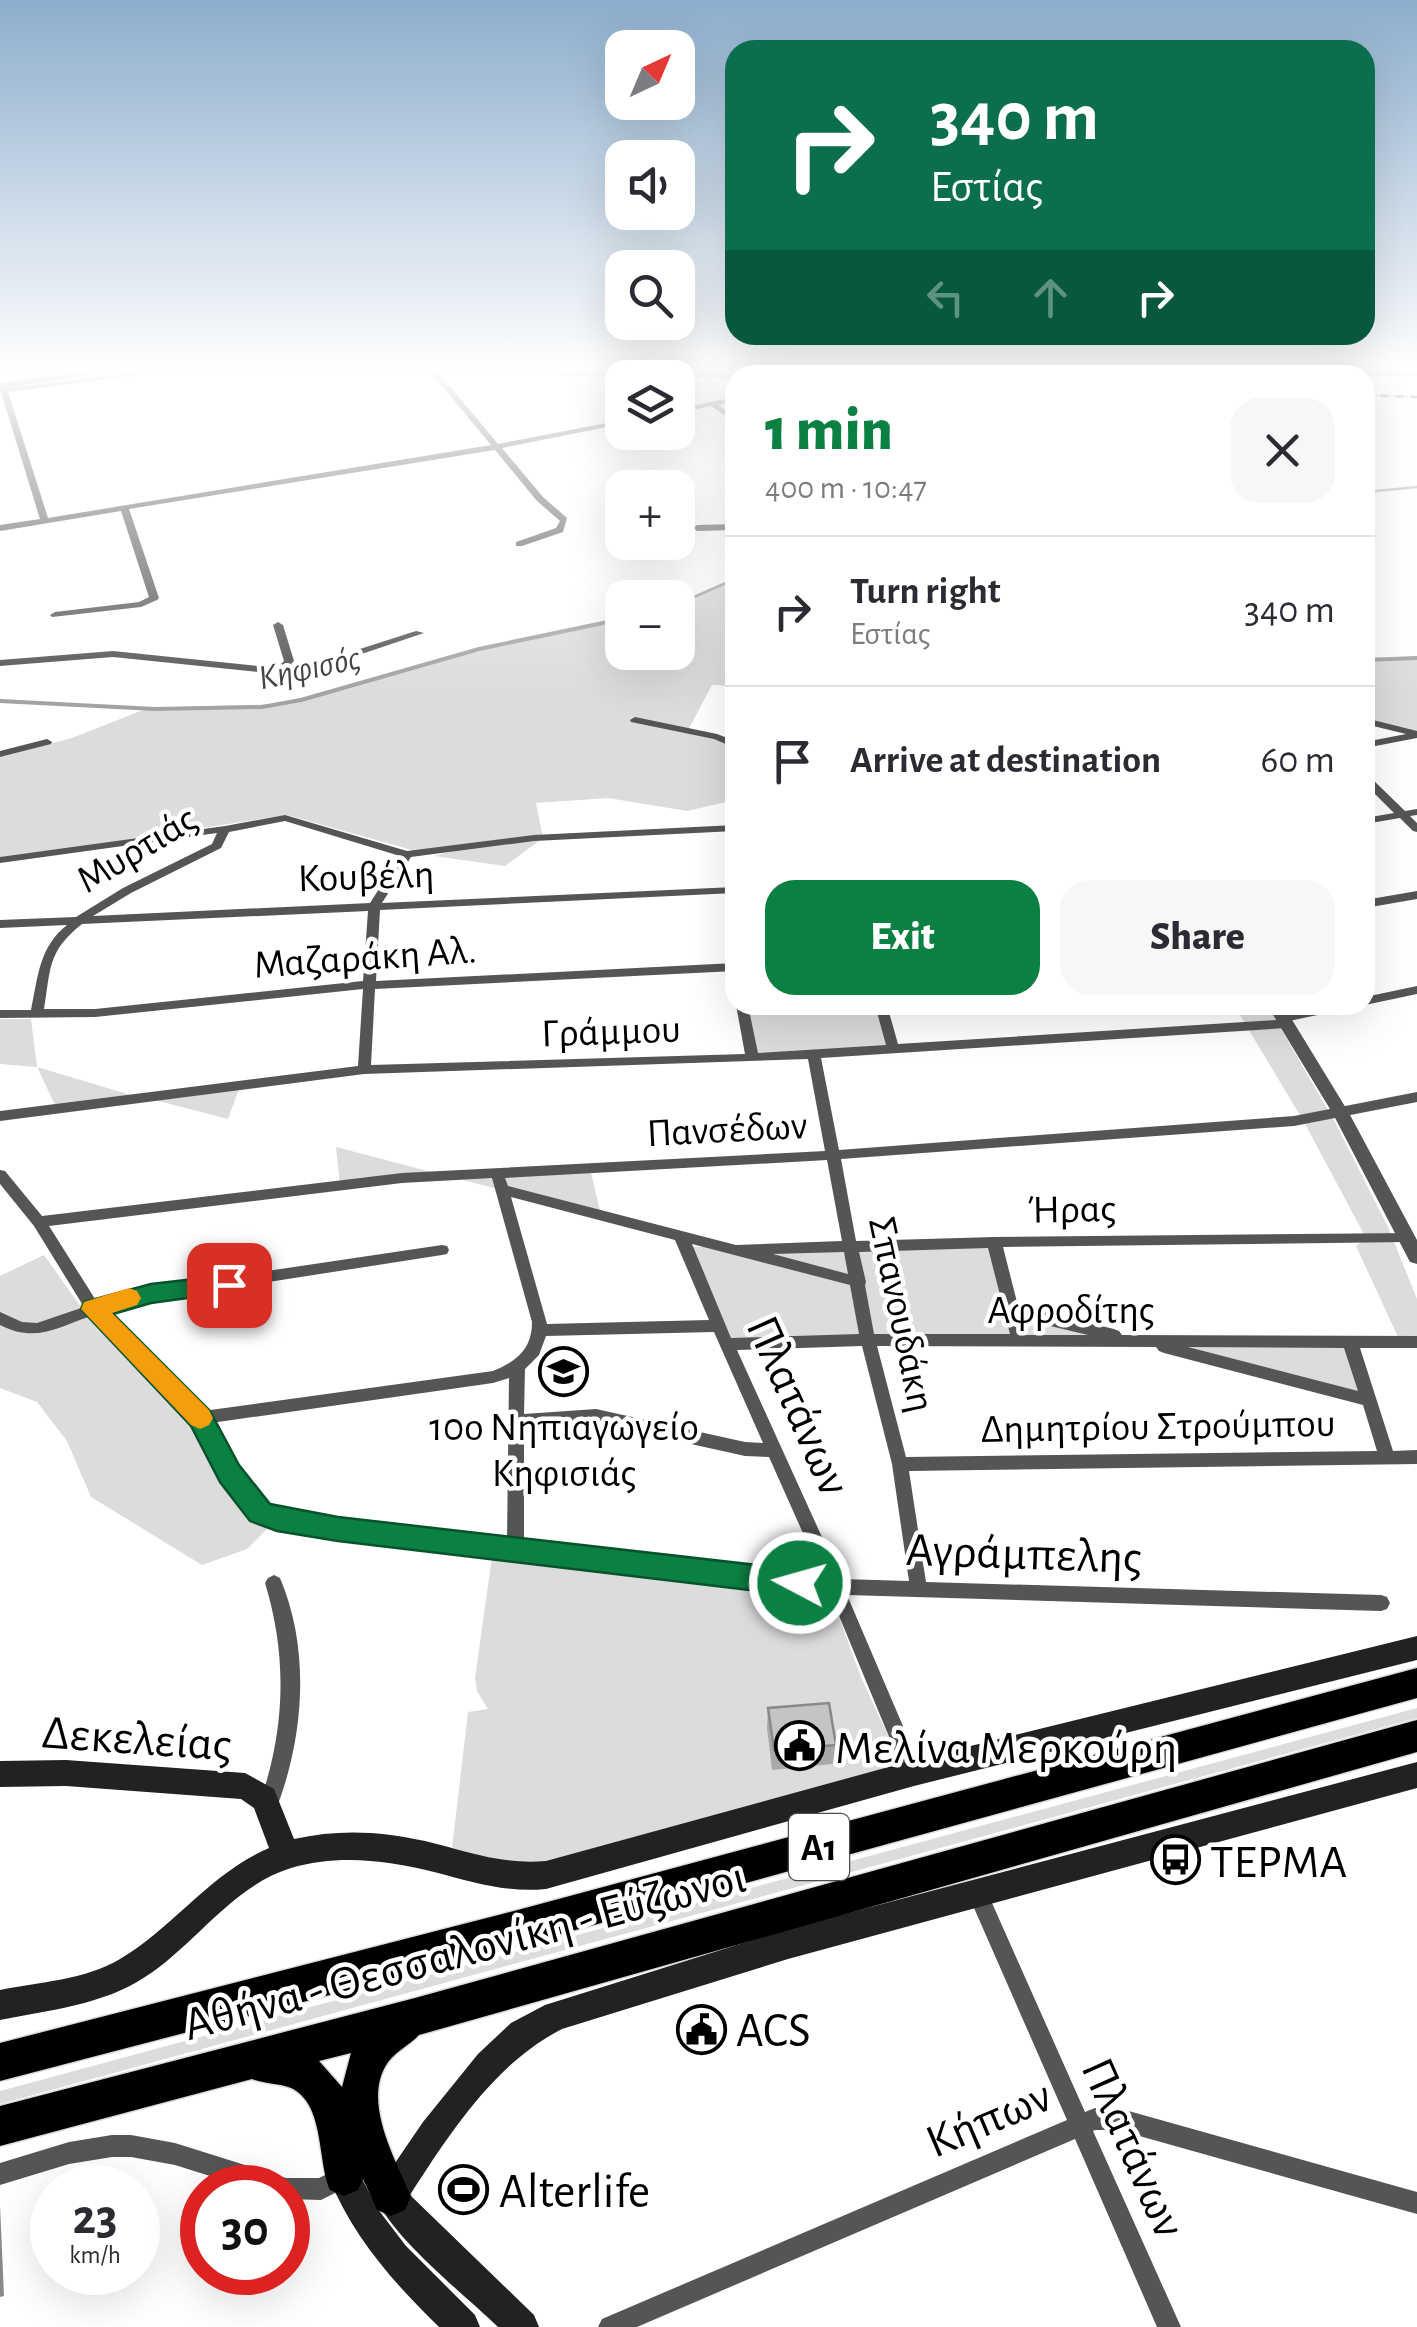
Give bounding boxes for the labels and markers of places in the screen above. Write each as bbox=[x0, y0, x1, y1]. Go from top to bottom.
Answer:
pin bbox=[187, 1243, 272, 1328]
school or university icon: 10ο Νηπιαγωγείο Κηφισιάς bbox=[538, 1345, 590, 1397]
place label: 10ο Νηπιαγωγείο Κηφισιάς bbox=[429, 1408, 699, 1494]
public building icon: Μελίνα Μερκούρη bbox=[774, 1720, 826, 1772]
place label: Μελίνα Μερκούρη bbox=[835, 1725, 1177, 1773]
bus stop icon: ΤΕΡΜΑ bbox=[1149, 1834, 1201, 1886]
place label: ΤΕΡΜΑ bbox=[1210, 1839, 1347, 1887]
public building icon: ACS bbox=[675, 2003, 727, 2055]
place label: ACS bbox=[736, 2008, 811, 2056]
sports icon: Alterlife bbox=[438, 2164, 490, 2216]
place label: Alterlife bbox=[499, 2169, 650, 2217]

